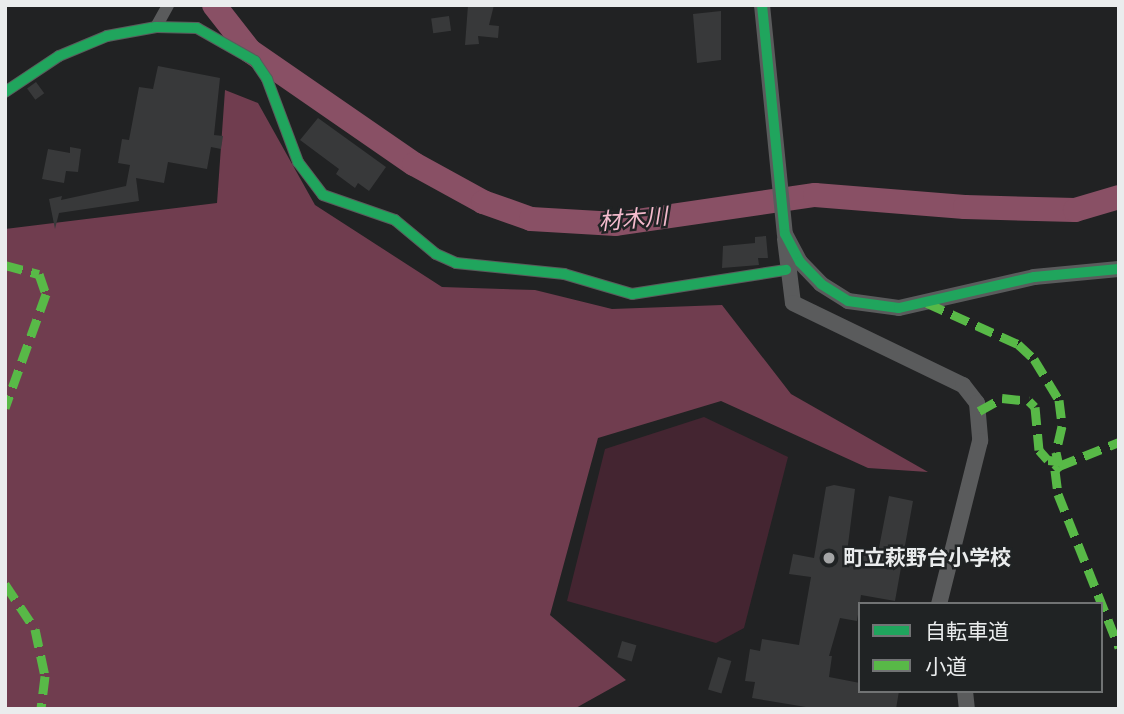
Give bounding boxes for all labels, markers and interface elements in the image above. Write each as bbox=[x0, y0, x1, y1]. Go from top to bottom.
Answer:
water label: 材木川 bbox=[597, 202, 669, 236]
place label: 町立萩野台小学校 bbox=[843, 545, 1011, 571]
marker: 町立萩野台小学校 bbox=[821, 550, 837, 566]
legend bbox=[858, 602, 1103, 693]
text: 自転車道 bbox=[925, 617, 1009, 646]
text: 小道 bbox=[925, 652, 967, 681]

